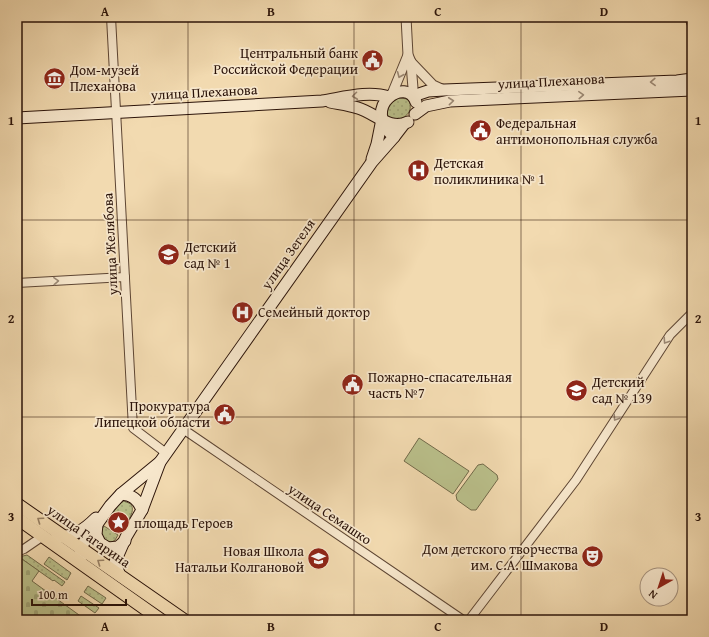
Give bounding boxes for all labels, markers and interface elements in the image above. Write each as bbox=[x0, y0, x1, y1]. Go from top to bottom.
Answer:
text: A bbox=[101, 2, 110, 21]
text: B bbox=[267, 2, 275, 21]
text: C bbox=[434, 2, 442, 21]
text: D bbox=[600, 2, 608, 21]
place label: Центральный банк Российской Федерации bbox=[213, 43, 359, 79]
public building icon: Центральный банк Российской Федерации bbox=[360, 48, 386, 74]
place label: Дом-музей Плеханова bbox=[69, 60, 139, 96]
museum icon: Дом-музей Плеханова bbox=[42, 65, 68, 91]
street label: улица Плеханова bbox=[496, 68, 605, 94]
one-way arrow bbox=[397, 71, 405, 78]
one-way arrow bbox=[650, 77, 656, 86]
street label: улица Плеханова bbox=[149, 79, 258, 105]
one-way arrow bbox=[352, 91, 358, 100]
one-way arrow bbox=[578, 91, 584, 99]
one-way arrow bbox=[448, 97, 454, 106]
text: 1 bbox=[8, 111, 14, 130]
text: 1 bbox=[695, 111, 701, 130]
place label: Федеральная антимонопольная служба bbox=[496, 113, 658, 149]
public building icon: Федеральная антимонопольная служба bbox=[468, 118, 494, 144]
place label: Детская поликлиника № 1 bbox=[433, 153, 545, 189]
hospital icon: Детская поликлиника № 1 bbox=[405, 158, 431, 184]
street label: улица Желябова bbox=[97, 192, 123, 297]
street label: улица Зегеля bbox=[256, 215, 320, 294]
place label: Детский сад № 1 bbox=[183, 237, 236, 273]
school or university icon: Детский сад № 1 bbox=[156, 242, 182, 268]
one-way arrow bbox=[53, 276, 59, 285]
hospital icon: Семейный доктор bbox=[230, 299, 256, 325]
place label: Семейный доктор bbox=[258, 302, 370, 322]
text: 2 bbox=[8, 309, 15, 328]
text: 2 bbox=[695, 309, 702, 328]
one-way arrow bbox=[663, 337, 670, 344]
place label: Пожарно-спасательная часть №7 bbox=[368, 367, 512, 403]
public building icon: Пожарно-спасательная часть №7 bbox=[340, 372, 366, 398]
place label: Детский сад № 139 bbox=[591, 372, 652, 408]
school or university icon: Детский сад № 139 bbox=[563, 377, 589, 403]
place label: Прокуратура Липецкой области bbox=[94, 396, 210, 432]
public building icon: Прокуратура Липецкой области bbox=[212, 401, 238, 427]
one-way arrow bbox=[613, 414, 620, 421]
street label: улица Семашко bbox=[283, 478, 376, 549]
street label: улица Гагарина bbox=[42, 499, 135, 572]
text: 3 bbox=[8, 507, 14, 526]
text: 3 bbox=[695, 507, 701, 526]
place icon: площадь Героев bbox=[106, 510, 132, 536]
place label: площадь Героев bbox=[134, 513, 233, 533]
one-way arrow bbox=[37, 517, 44, 525]
place label: Дом детского творчества им. С.А. Шмакова bbox=[421, 539, 578, 575]
place label: Новая Школа Натальи Колгановой bbox=[175, 541, 304, 577]
theatre icon: Дом детского творчества им. С.А. Шмакова bbox=[580, 544, 606, 570]
school or university icon: Новая Школа Натальи Колгановой bbox=[306, 546, 332, 572]
one-way arrow bbox=[97, 559, 104, 567]
north arrow bbox=[639, 567, 679, 607]
scale bar bbox=[32, 581, 126, 607]
text: 100 m bbox=[38, 586, 68, 603]
text: N bbox=[644, 586, 661, 603]
text: A bbox=[101, 617, 110, 636]
text: B bbox=[267, 617, 275, 636]
text: C bbox=[434, 617, 442, 636]
text: D bbox=[600, 617, 608, 636]

